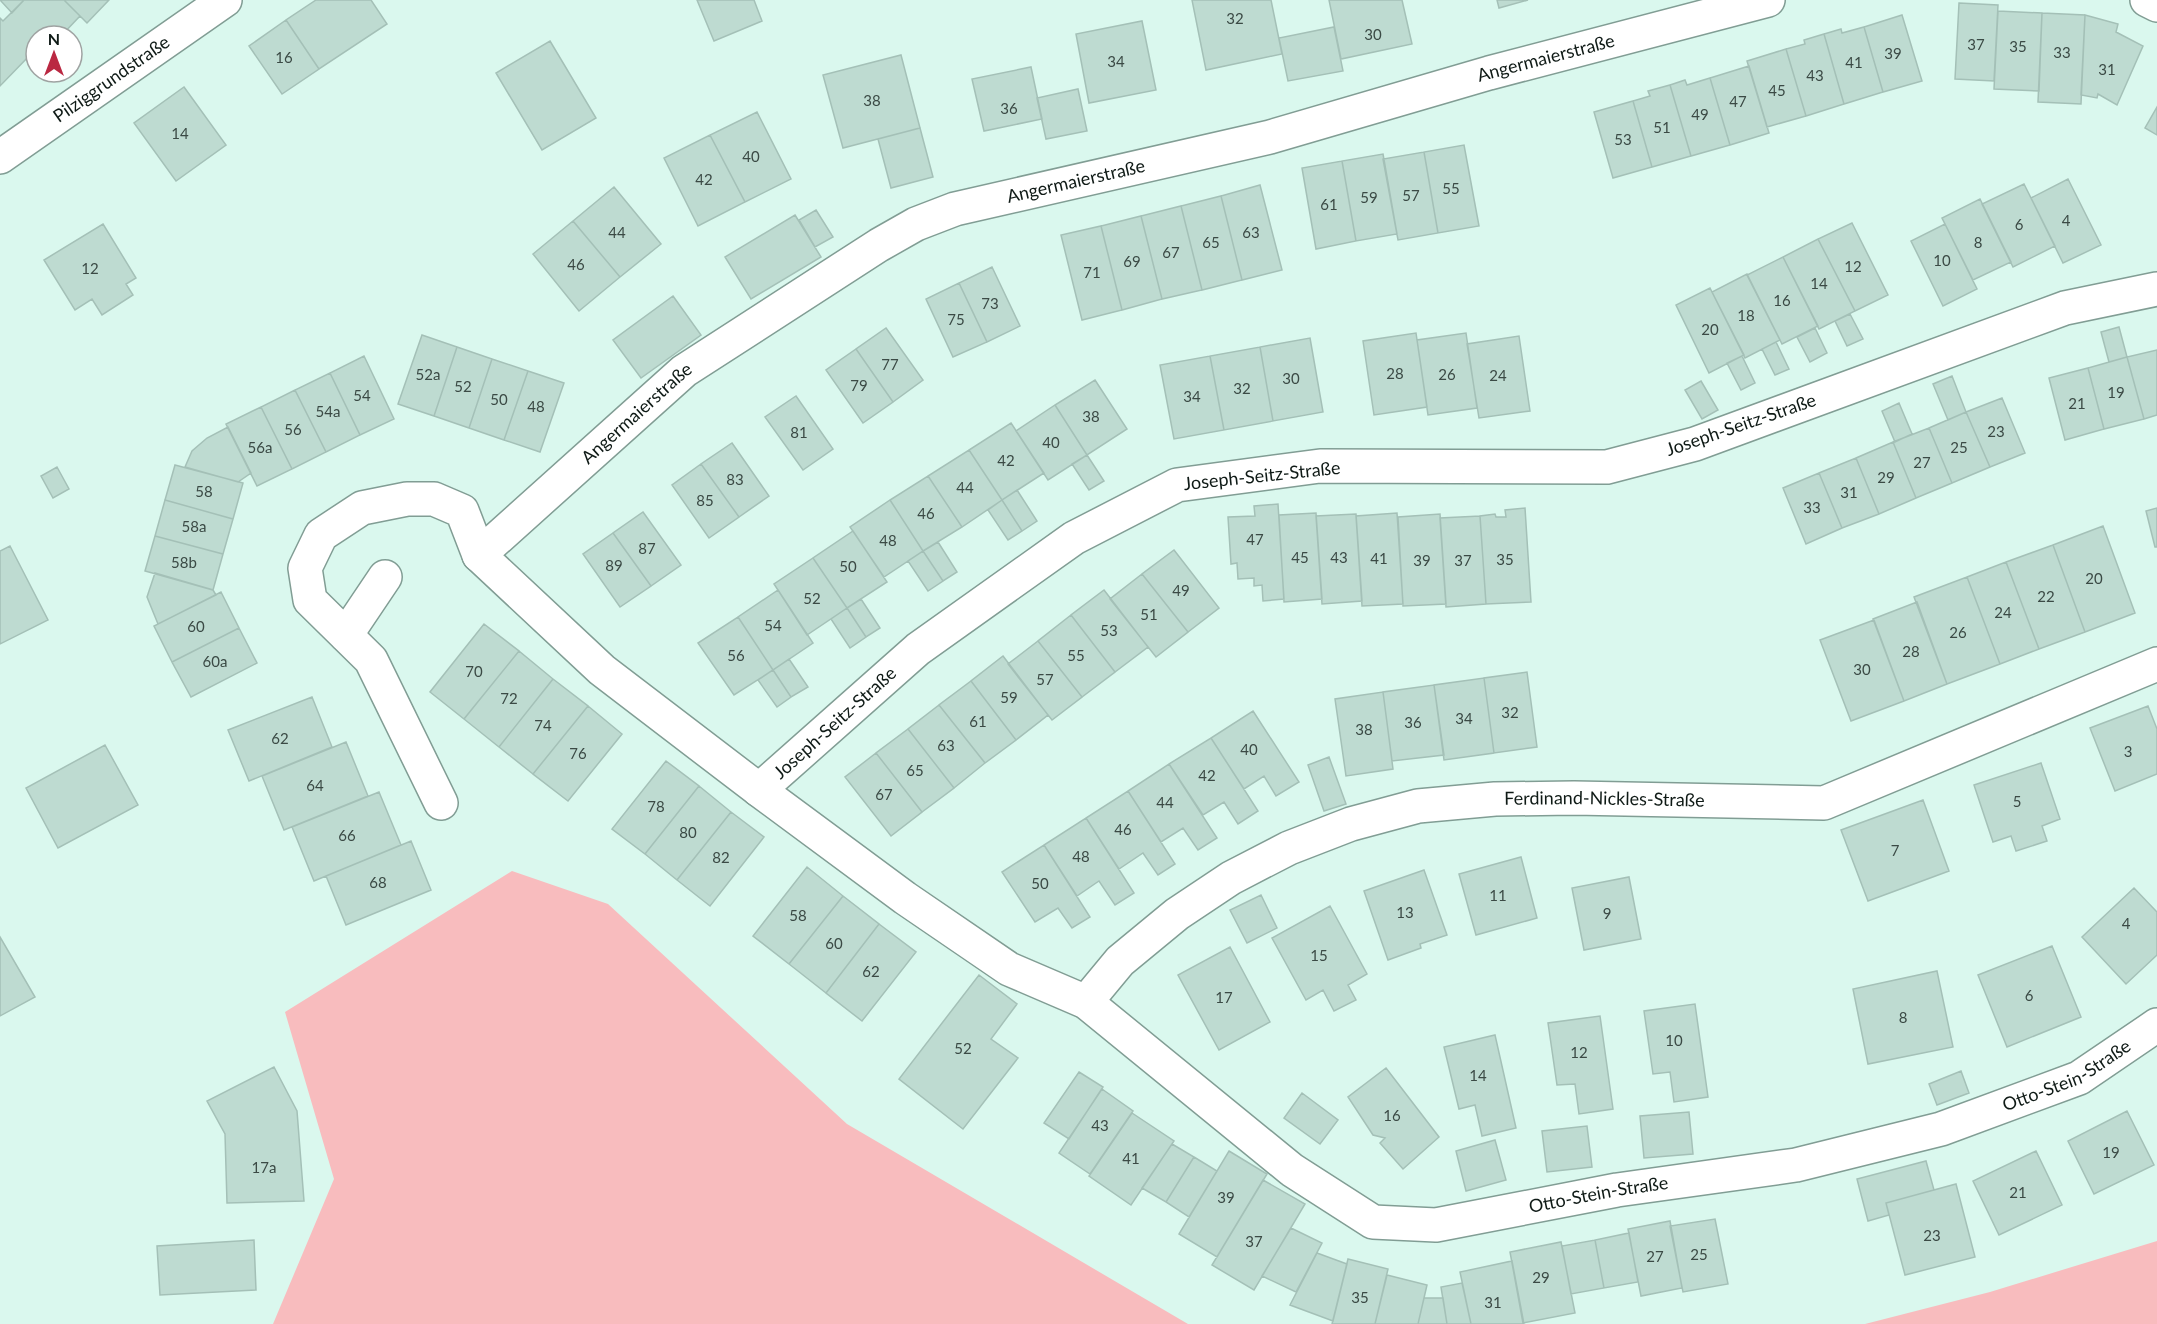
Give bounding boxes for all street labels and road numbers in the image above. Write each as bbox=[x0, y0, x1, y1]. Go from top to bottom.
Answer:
street label: Angermaierstraße bbox=[1474, 29, 1617, 86]
street label: Pilziggrundstraße bbox=[49, 30, 173, 127]
street label: Angermaierstraße bbox=[1004, 154, 1147, 207]
street label: Angermaierstraße bbox=[576, 357, 695, 468]
street label: Joseph-Seitz-Straße bbox=[1663, 388, 1819, 460]
street label: Joseph-Seitz-Straße bbox=[1182, 456, 1341, 494]
street label: Joseph-Seitz-Straße bbox=[768, 661, 900, 783]
street label: Ferdinand-Nickles-Straße bbox=[1504, 786, 1705, 811]
street label: Otto-Stein-Straße bbox=[1999, 1034, 2135, 1115]
street label: Otto-Stein-Straße bbox=[1527, 1171, 1669, 1217]

